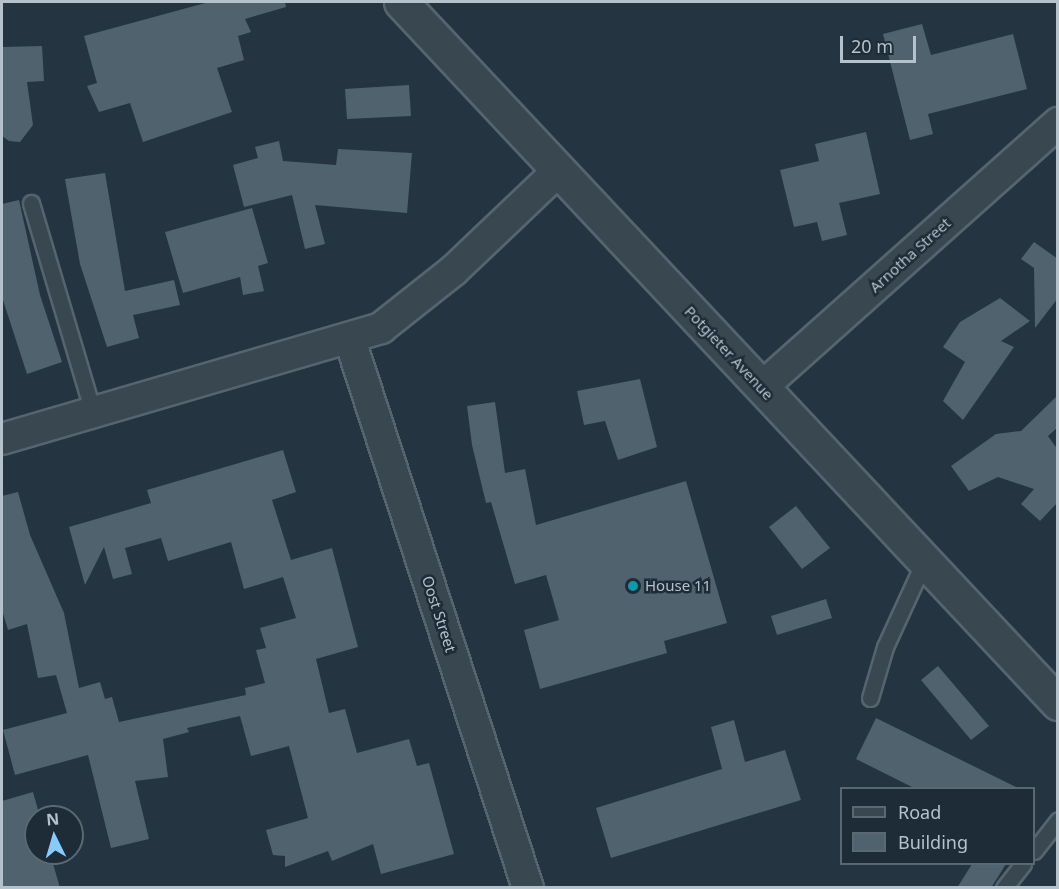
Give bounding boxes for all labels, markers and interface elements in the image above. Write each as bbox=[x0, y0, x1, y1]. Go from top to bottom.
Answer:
scale bar bbox=[843, 24, 920, 62]
text: 20 m bbox=[851, 34, 893, 58]
street label: Arnotha Street bbox=[866, 214, 954, 296]
street label: Potgieter Avenue bbox=[681, 302, 777, 404]
street label: Oost Street bbox=[418, 574, 460, 654]
place label: House 11 bbox=[645, 577, 711, 595]
marker: House 11 bbox=[626, 579, 640, 593]
legend bbox=[840, 787, 1035, 865]
text: Road bbox=[898, 800, 941, 824]
north arrow bbox=[24, 805, 84, 865]
text: N bbox=[45, 808, 60, 831]
text: Building bbox=[898, 830, 968, 854]

